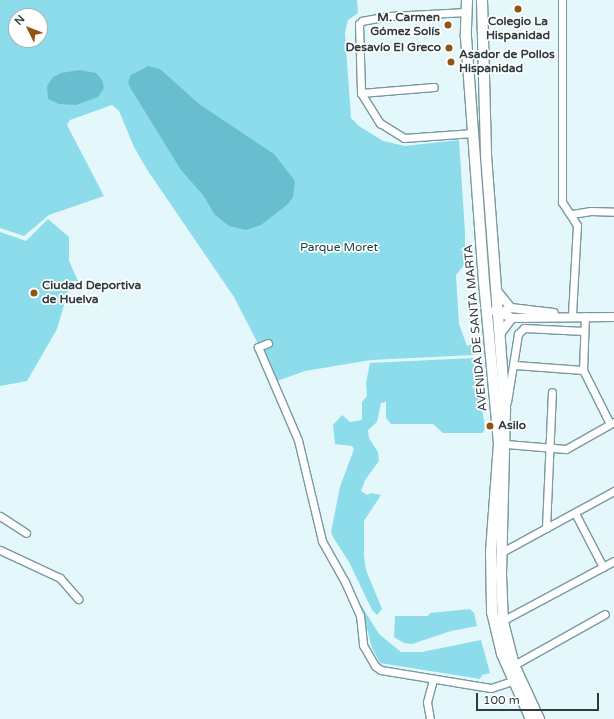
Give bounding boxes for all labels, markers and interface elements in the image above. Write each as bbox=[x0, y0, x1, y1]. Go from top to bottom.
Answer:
marker: Colegio La Hispanidad bbox=[513, 4, 523, 14]
north arrow bbox=[8, 8, 48, 48]
place label: M. Carmen Gómez Solís bbox=[370, 11, 440, 39]
text: N bbox=[12, 12, 27, 28]
place label: Colegio La Hispanidad bbox=[486, 15, 550, 43]
marker: M. Carmen Gómez Solís bbox=[443, 20, 453, 30]
place label: Desavío El Greco bbox=[346, 41, 441, 55]
marker: Desavío El Greco bbox=[444, 43, 454, 53]
place label: Asador de Pollos Hispanidad bbox=[459, 48, 555, 76]
marker: Asador de Pollos Hispanidad bbox=[446, 57, 456, 67]
park label: Parque Moret bbox=[300, 241, 378, 255]
street label: AVENIDA DE SANTA MARTA bbox=[462, 244, 490, 412]
place label: Ciudad Deportiva de Huelva bbox=[42, 279, 141, 307]
marker: Ciudad Deportiva de Huelva bbox=[29, 288, 39, 298]
place label: Asilo bbox=[498, 419, 526, 433]
marker: Asilo bbox=[485, 421, 495, 431]
scale bar bbox=[478, 685, 601, 711]
text: 100 m bbox=[483, 693, 520, 707]

